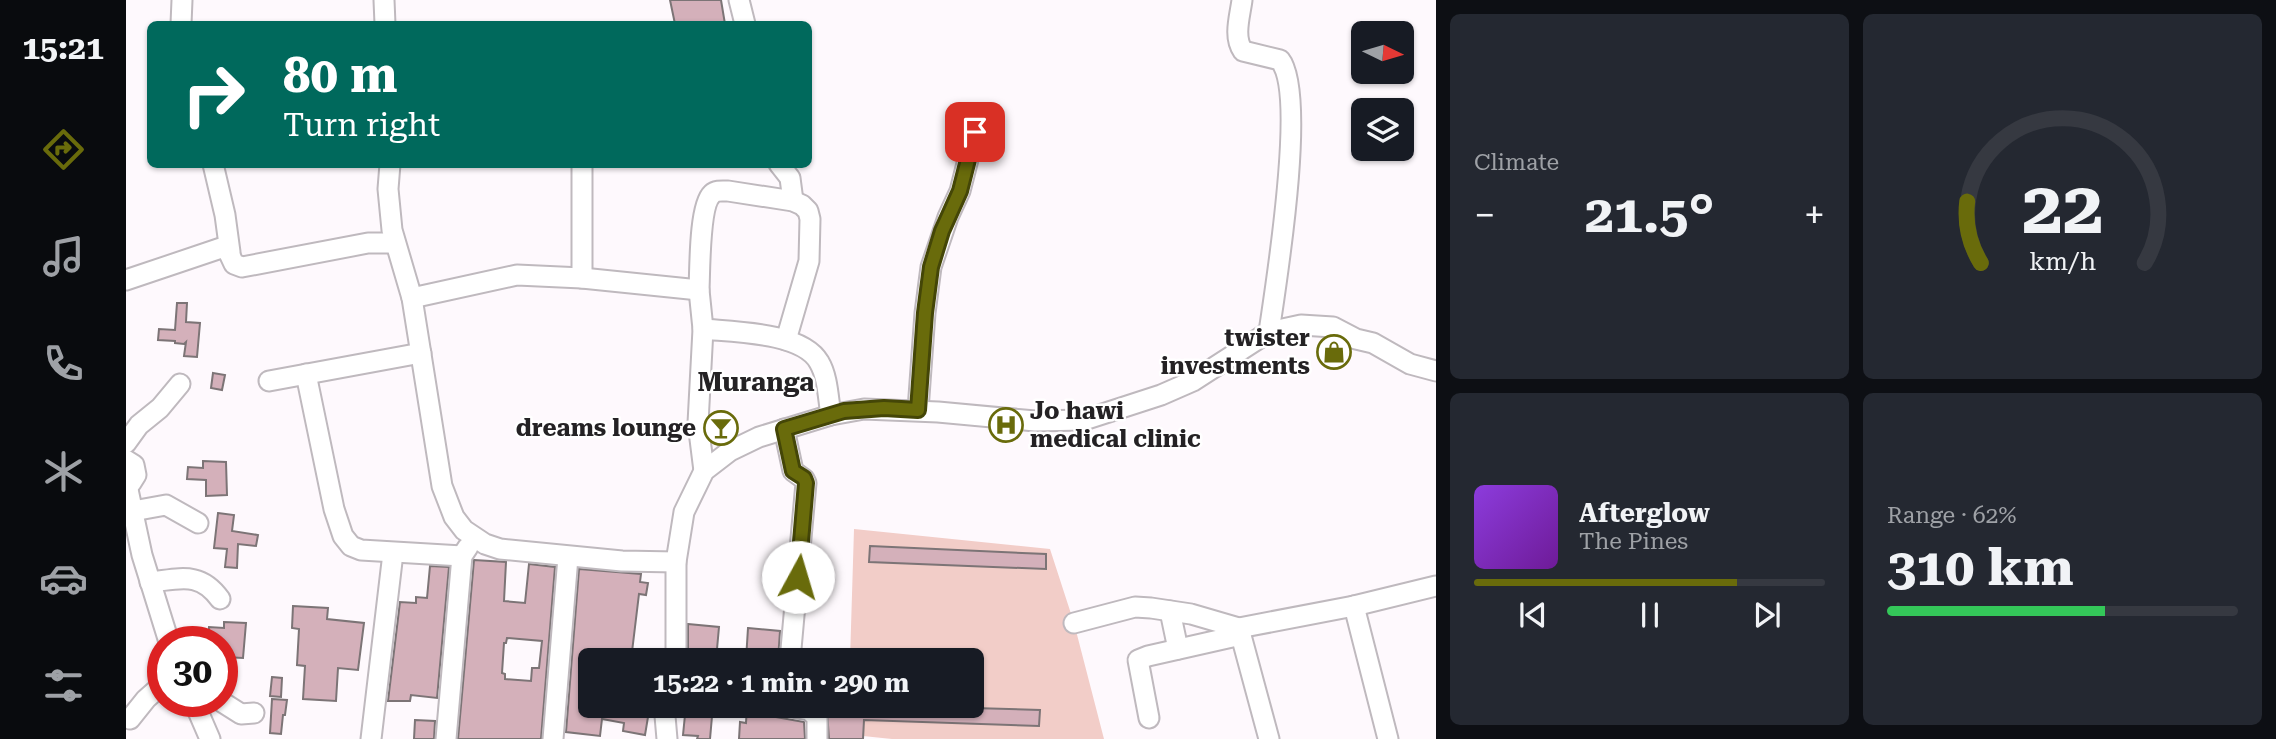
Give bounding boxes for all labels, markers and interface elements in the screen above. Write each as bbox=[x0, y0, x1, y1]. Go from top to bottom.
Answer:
north arrow bbox=[1351, 21, 1414, 84]
map controls bbox=[1351, 21, 1414, 161]
text: 15:21 bbox=[22, 29, 104, 67]
text: 80 m bbox=[283, 47, 398, 104]
icon: right bbox=[168, 49, 259, 140]
button: layers bbox=[1351, 98, 1414, 161]
pin bbox=[945, 102, 1005, 162]
text: Turn right bbox=[283, 106, 440, 144]
icon: arrive bbox=[956, 113, 994, 151]
icon: directions bbox=[39, 125, 88, 174]
text: Climate bbox=[1474, 149, 1559, 176]
text: 22 bbox=[2022, 166, 2103, 251]
text: 21.5° bbox=[1585, 184, 1714, 245]
text: − bbox=[1474, 193, 1495, 237]
text: + bbox=[1804, 193, 1825, 237]
icon: music bbox=[39, 232, 88, 281]
text: km/h bbox=[2029, 246, 2096, 275]
place label: twister investments bbox=[1161, 324, 1310, 380]
shop icon: twister investments bbox=[1315, 333, 1353, 371]
icon: phone bbox=[39, 339, 88, 388]
district label: Muranga bbox=[697, 367, 815, 397]
place label: Jo hawi medical clinic bbox=[1030, 397, 1201, 453]
hospital icon: Jo hawi medical clinic bbox=[987, 406, 1025, 444]
bar icon: dreams lounge bbox=[702, 409, 740, 447]
place label: dreams lounge bbox=[516, 414, 696, 442]
icon: climate bbox=[39, 447, 88, 496]
text: Afterglow bbox=[1579, 498, 1710, 528]
text: Range · 62% bbox=[1887, 502, 2016, 529]
text: The Pines bbox=[1579, 528, 1688, 555]
text: 310 km bbox=[1887, 537, 2074, 598]
position arrow bbox=[761, 540, 835, 614]
icon: car bbox=[39, 554, 88, 603]
icon: previous bbox=[1514, 596, 1552, 634]
icon: pause bbox=[1631, 596, 1669, 634]
icon: next bbox=[1748, 596, 1786, 634]
speed limit sign: 30 bbox=[147, 626, 238, 717]
icon: filters bbox=[39, 661, 88, 710]
text: 15:22 · 1 min · 290 m bbox=[653, 668, 909, 698]

